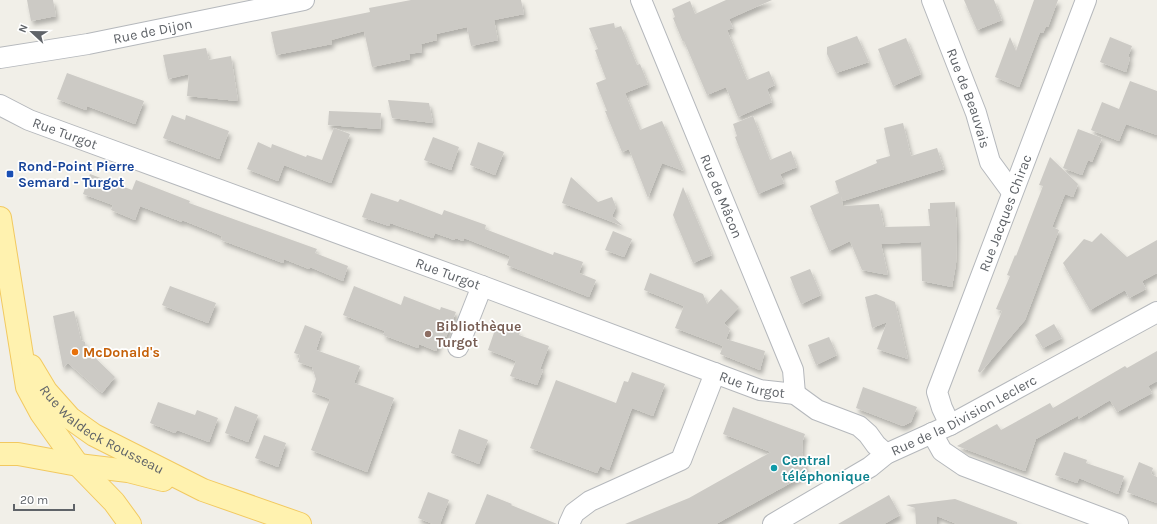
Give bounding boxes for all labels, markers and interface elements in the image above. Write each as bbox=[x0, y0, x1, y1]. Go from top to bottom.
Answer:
north arrow bbox=[12, 12, 52, 52]
street label: Rue de Dijon bbox=[112, 15, 194, 48]
text: N bbox=[16, 22, 31, 35]
street label: Rue de Beauvais bbox=[943, 46, 994, 150]
street label: Rue Turgot bbox=[30, 114, 100, 153]
street label: Rue de Mâcon bbox=[696, 152, 746, 241]
street label: Rue Jacques Chirac bbox=[976, 152, 1035, 274]
place label: Rond-Point Pierre Semard - Turgot bbox=[18, 158, 134, 191]
marker: Rond-Point Pierre Semard - Turgot bbox=[5, 169, 15, 179]
street label: Rue Turgot bbox=[413, 254, 483, 294]
place label: Bibliothèque Turgot bbox=[436, 318, 521, 351]
marker: Bibliothèque Turgot bbox=[423, 329, 433, 339]
place label: McDonald's bbox=[83, 344, 160, 361]
marker: McDonald's bbox=[70, 347, 80, 357]
street label: Rue Turgot bbox=[717, 368, 786, 402]
street label: Rue de la Division Leclerc bbox=[888, 371, 1040, 460]
street label: Rue Waldeck Rousseau bbox=[36, 382, 167, 478]
place label: Central téléphonique bbox=[782, 452, 870, 485]
marker: Central téléphonique bbox=[769, 463, 779, 473]
scale bar bbox=[14, 486, 74, 512]
text: 20 m bbox=[20, 493, 48, 507]

